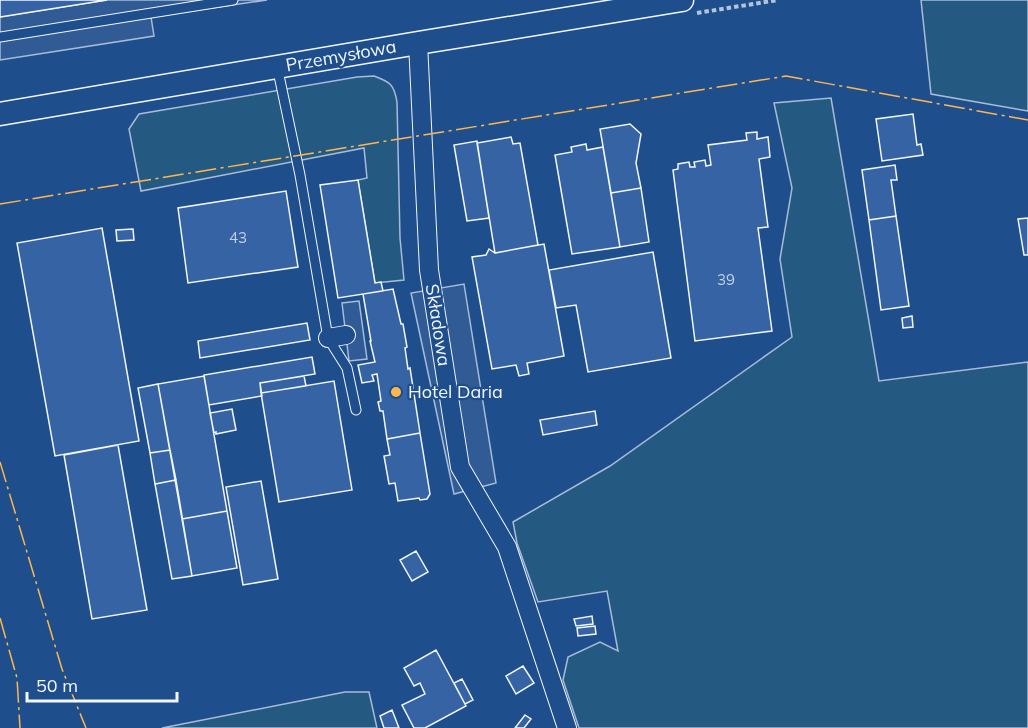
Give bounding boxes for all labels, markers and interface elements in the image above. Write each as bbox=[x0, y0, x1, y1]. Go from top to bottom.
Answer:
street label: Przemysłowa bbox=[284, 34, 398, 77]
house number: 43 bbox=[229, 228, 247, 247]
house number: 39 bbox=[717, 270, 735, 289]
street label: Składowa bbox=[421, 282, 456, 368]
place label: Hotel Daria bbox=[408, 380, 503, 403]
marker: Hotel Daria bbox=[389, 385, 403, 399]
scale bar bbox=[27, 665, 177, 703]
text: 50 m bbox=[36, 674, 78, 697]

